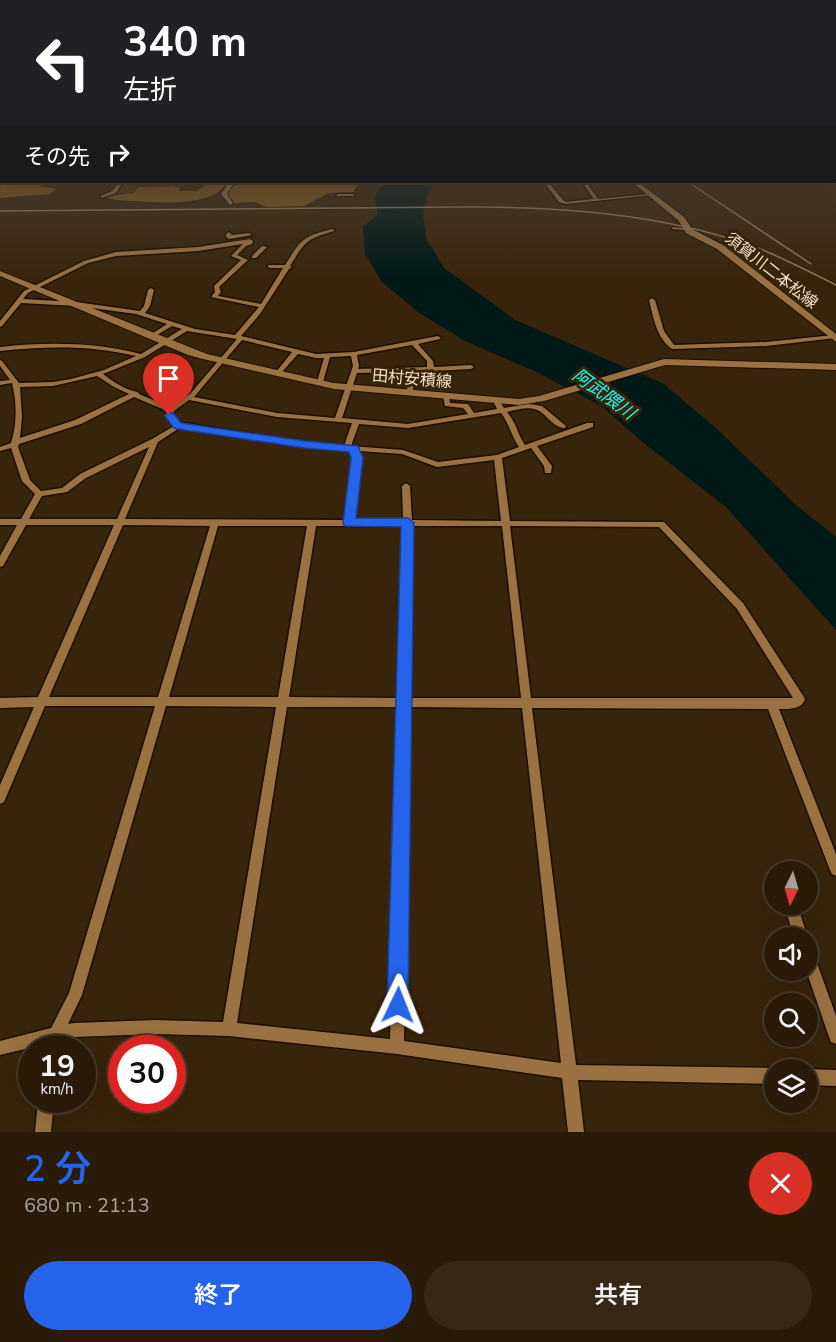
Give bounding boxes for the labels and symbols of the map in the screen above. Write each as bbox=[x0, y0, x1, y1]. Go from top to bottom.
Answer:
street label: 須賀川二本松線 bbox=[720, 228, 822, 314]
pin bbox=[143, 353, 194, 415]
water label: 阿武隈川 bbox=[568, 363, 642, 426]
street label: 田村安積線 bbox=[371, 365, 453, 393]
north arrow bbox=[764, 861, 818, 915]
position arrow bbox=[366, 973, 430, 1037]
speed limit sign: 30 bbox=[108, 1035, 186, 1113]

